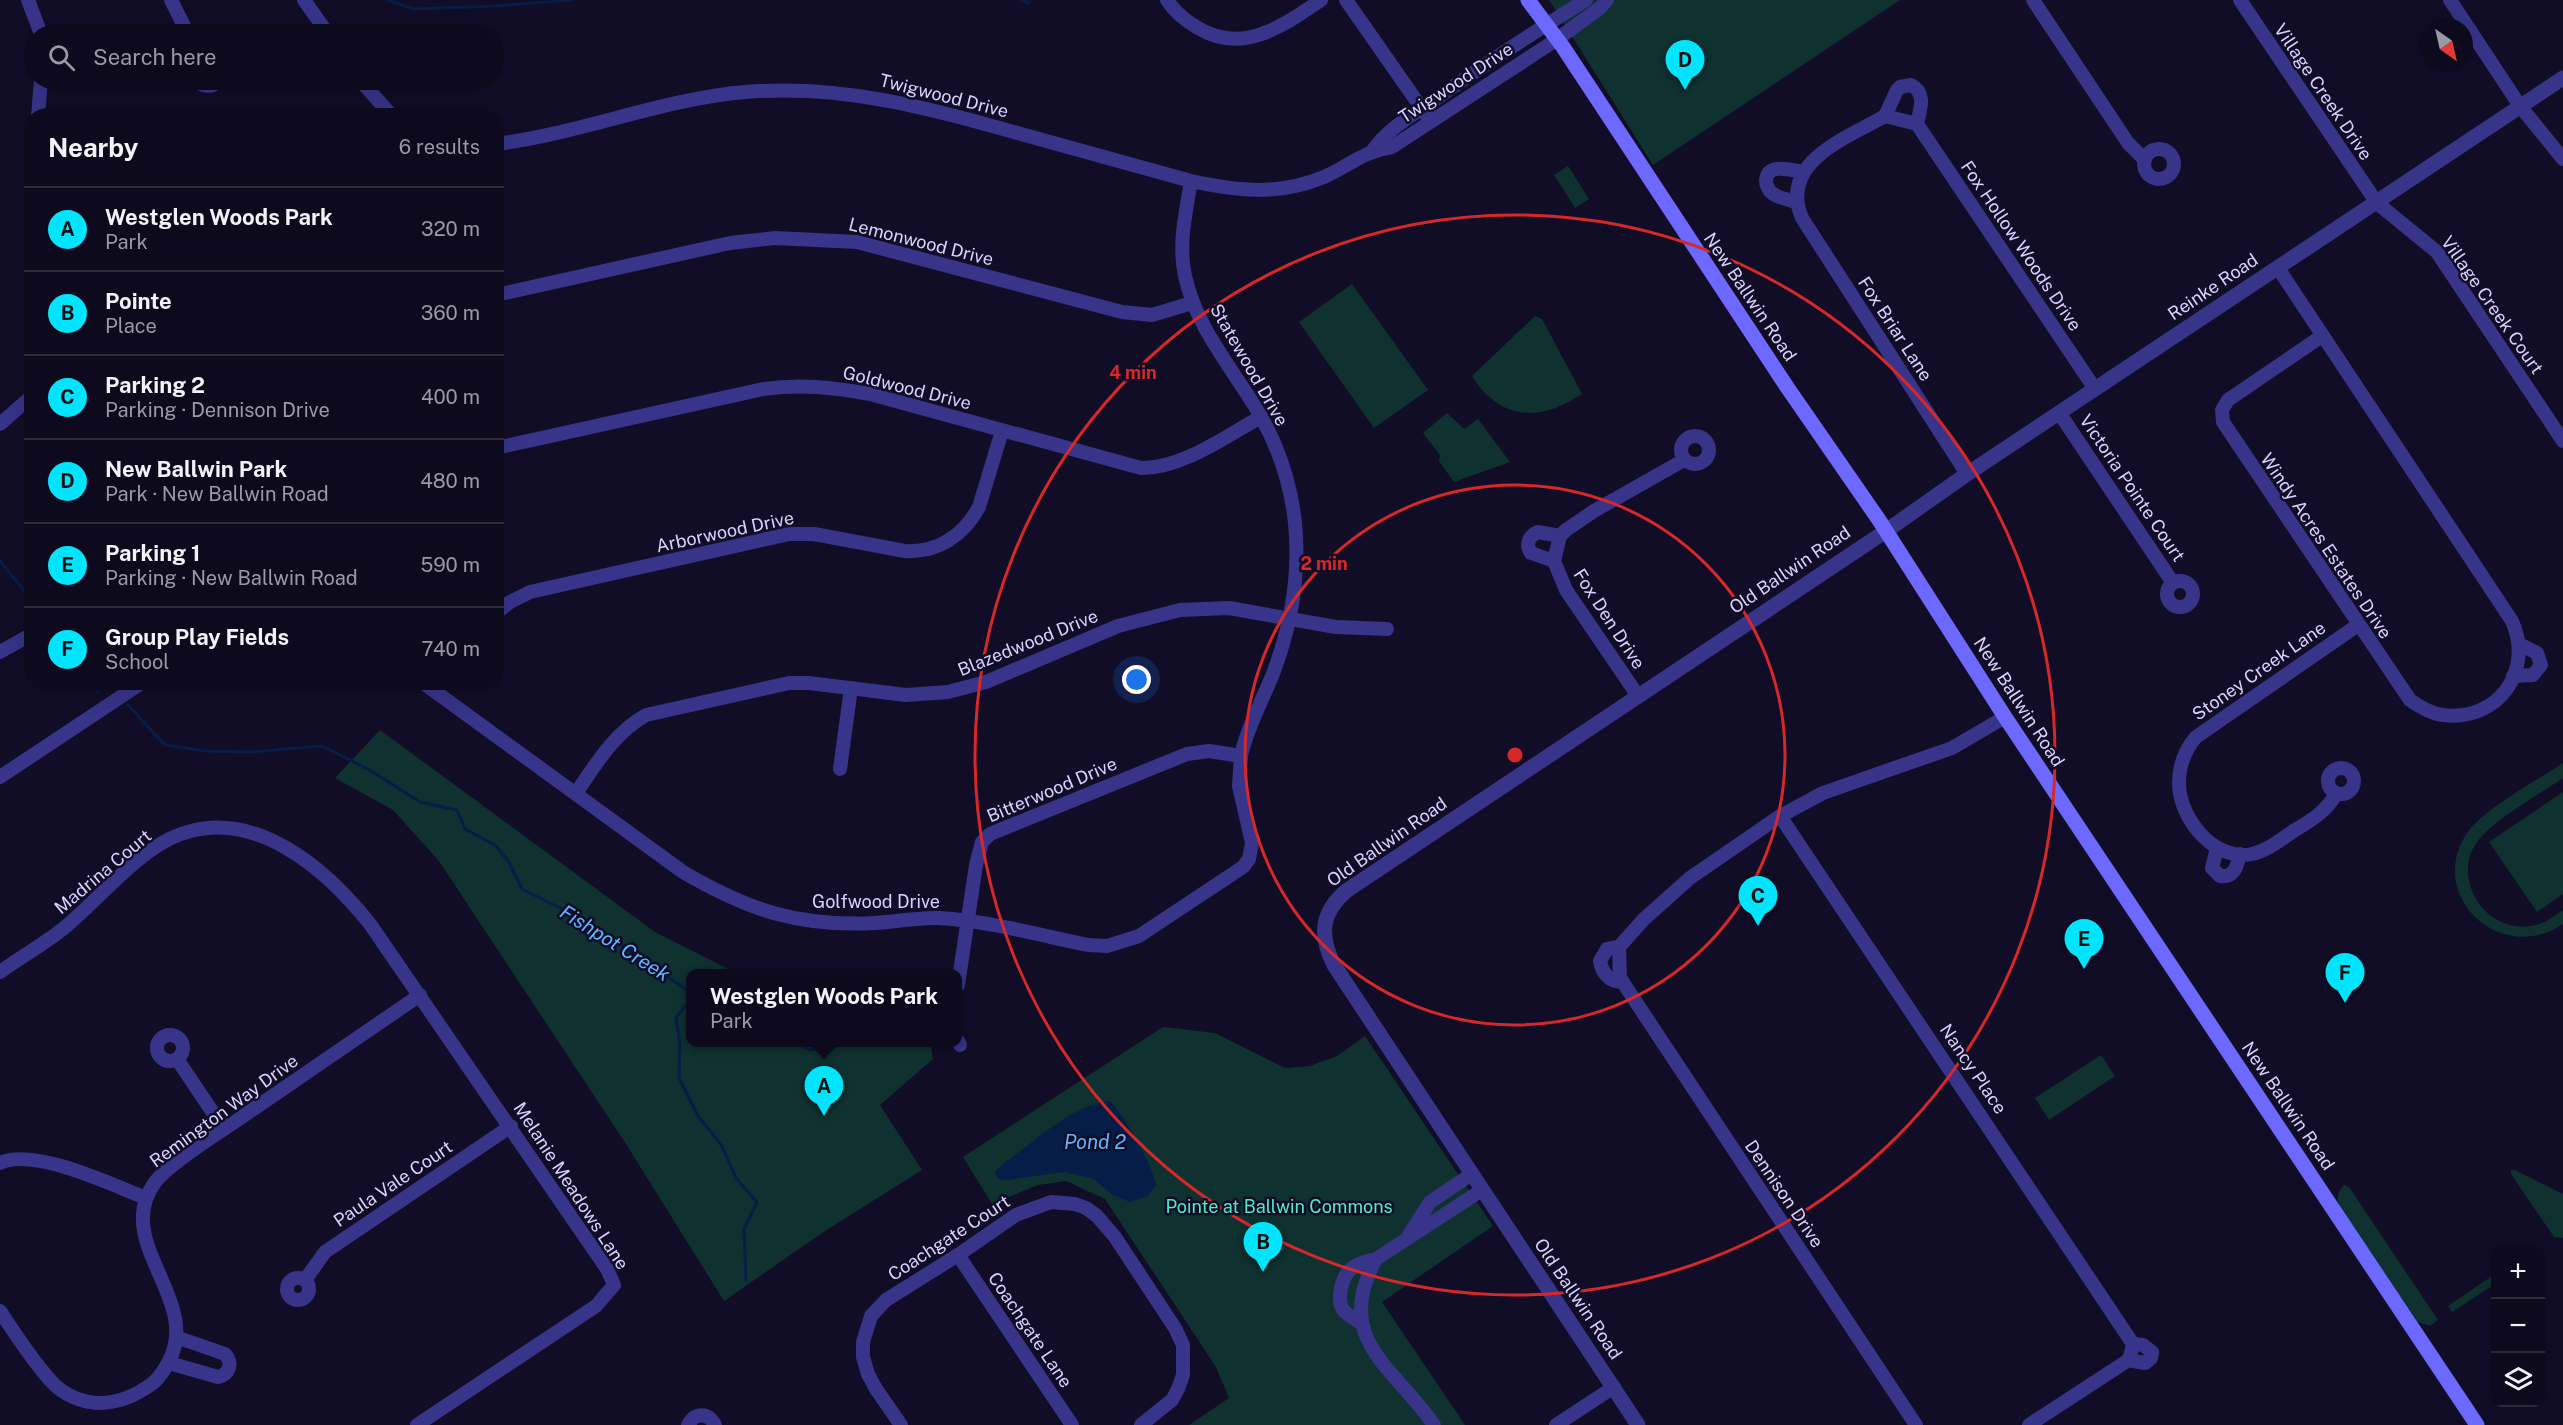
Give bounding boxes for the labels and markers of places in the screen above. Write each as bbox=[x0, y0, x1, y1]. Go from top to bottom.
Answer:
pin: D bbox=[1666, 40, 1704, 90]
centre of rings bbox=[1505, 745, 1525, 765]
pin: C bbox=[1738, 876, 1778, 926]
pin: E bbox=[2064, 920, 2104, 969]
pin: F bbox=[2326, 954, 2364, 1003]
pin: A bbox=[804, 1066, 844, 1116]
pin: B bbox=[1244, 1222, 1282, 1272]

